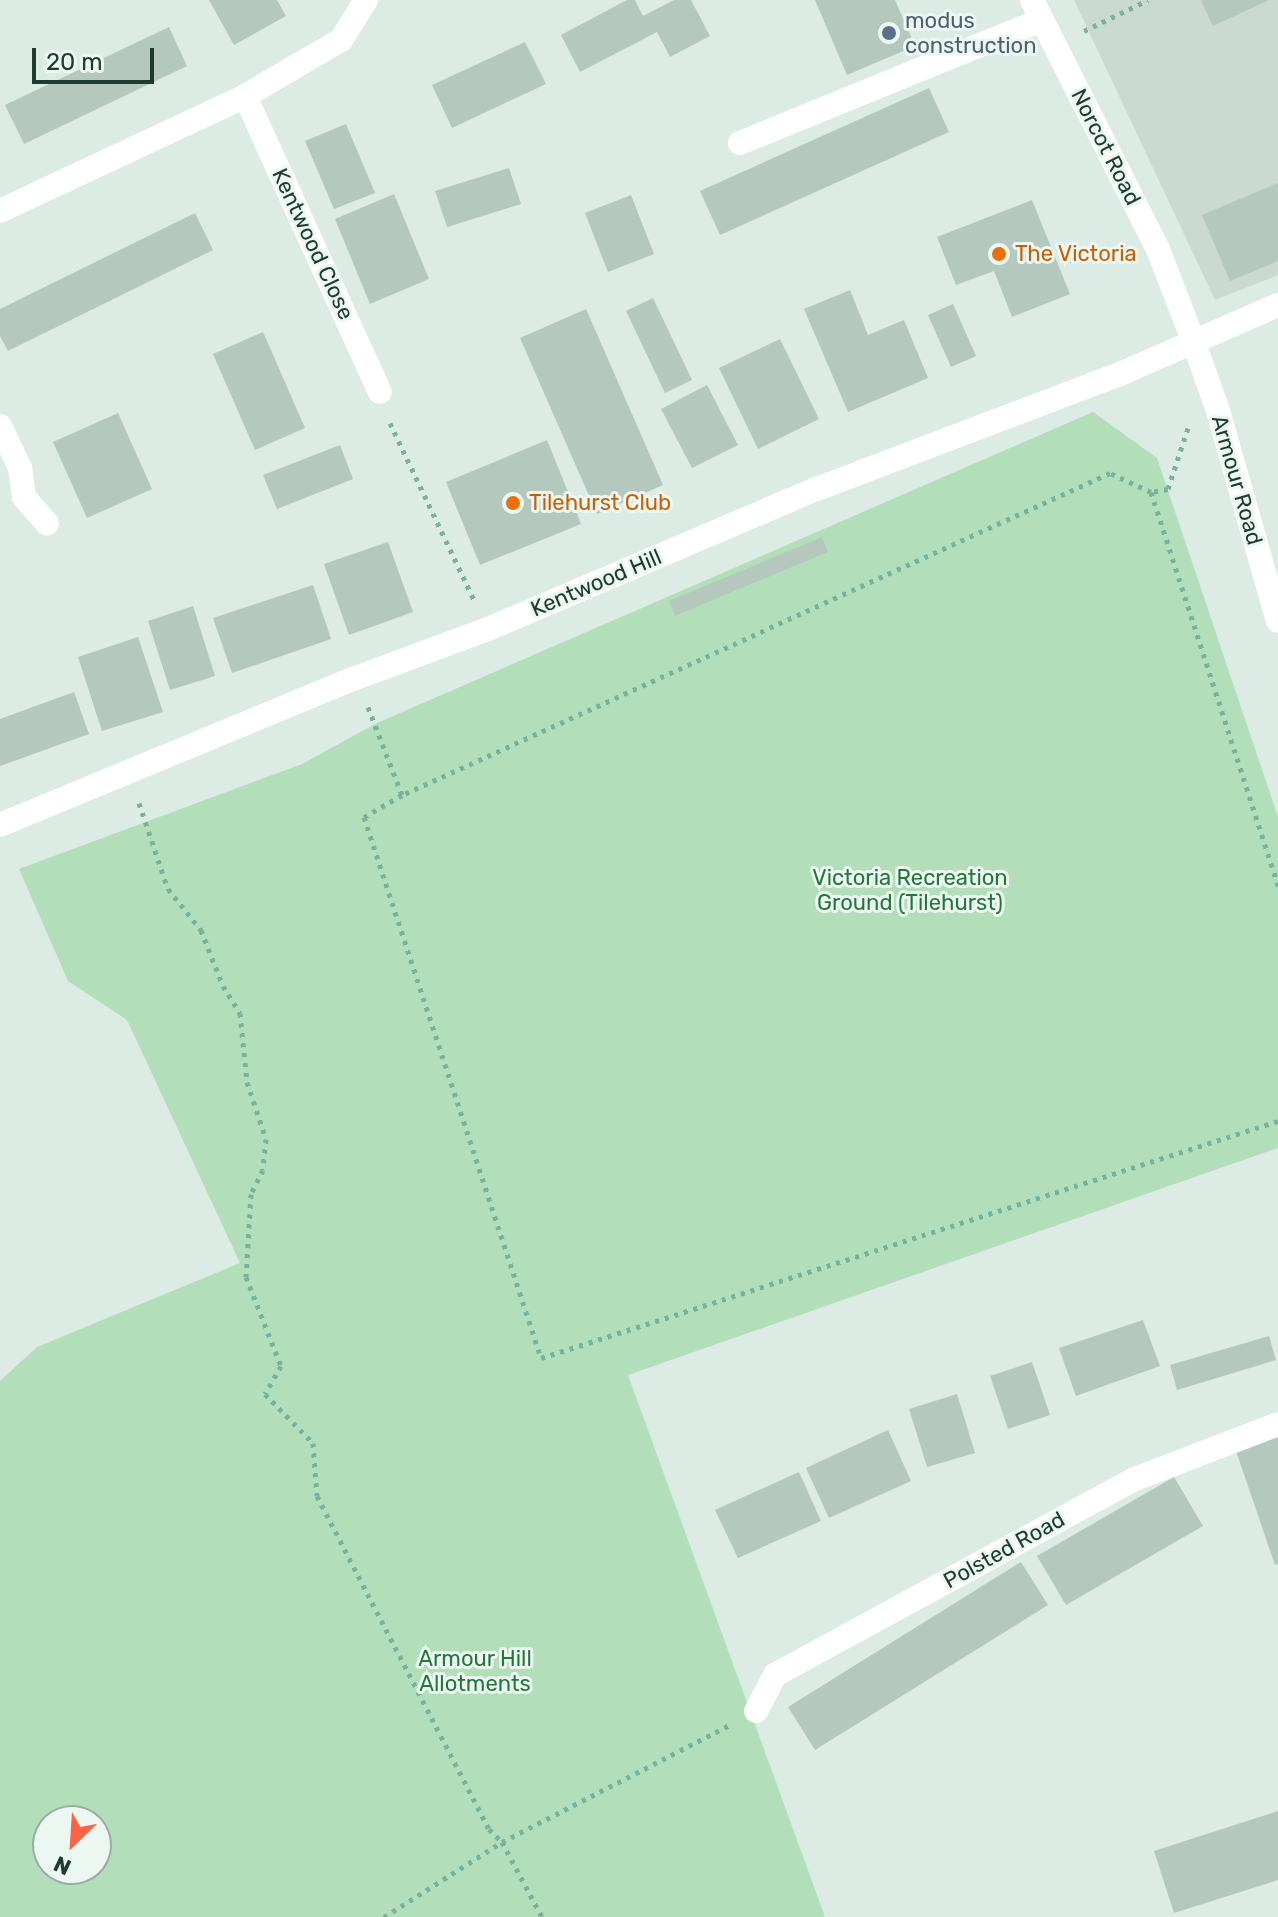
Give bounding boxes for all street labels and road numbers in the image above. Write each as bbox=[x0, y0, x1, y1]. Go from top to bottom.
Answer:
street label: Norcot Road bbox=[1065, 84, 1147, 210]
street label: Kentwood Close bbox=[266, 164, 360, 324]
street label: Armour Road bbox=[1206, 412, 1268, 548]
street label: Kentwood Hill bbox=[527, 544, 665, 622]
street label: Polsted Road bbox=[939, 1506, 1069, 1594]

